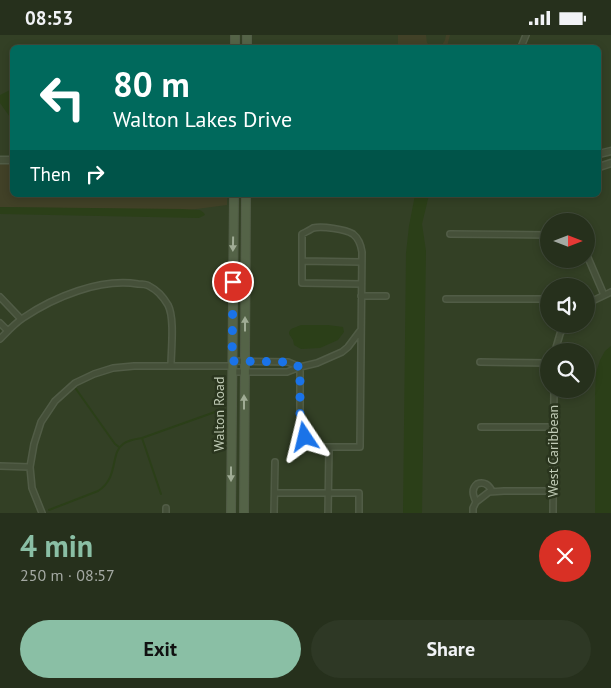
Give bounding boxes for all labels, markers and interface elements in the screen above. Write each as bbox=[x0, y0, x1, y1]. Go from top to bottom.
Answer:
text: 08:53 bbox=[25, 6, 73, 30]
text: 80 m bbox=[113, 61, 190, 107]
icon: left bbox=[30, 65, 95, 130]
text: Walton Lakes Drive bbox=[113, 105, 292, 133]
icon: right bbox=[81, 160, 109, 188]
text: Then bbox=[30, 162, 71, 186]
north arrow bbox=[540, 213, 595, 267]
map controls bbox=[540, 213, 595, 398]
one-way arrow bbox=[229, 236, 237, 252]
pin bbox=[212, 261, 254, 303]
icon: arrive bbox=[219, 268, 247, 296]
button: sound bbox=[540, 278, 595, 333]
one-way arrow bbox=[241, 315, 249, 331]
button: search bbox=[540, 343, 595, 398]
street label: Walton Road bbox=[210, 376, 228, 452]
one-way arrow bbox=[240, 394, 248, 410]
street label: West Caribbean bbox=[544, 405, 562, 497]
position arrow bbox=[278, 410, 330, 462]
one-way arrow bbox=[227, 466, 235, 482]
text: 4 min bbox=[20, 526, 93, 565]
button: close bbox=[539, 530, 591, 582]
text: 250 m · 08:57 bbox=[20, 565, 115, 585]
button: Exit bbox=[20, 620, 301, 678]
button: Share bbox=[311, 620, 591, 678]

